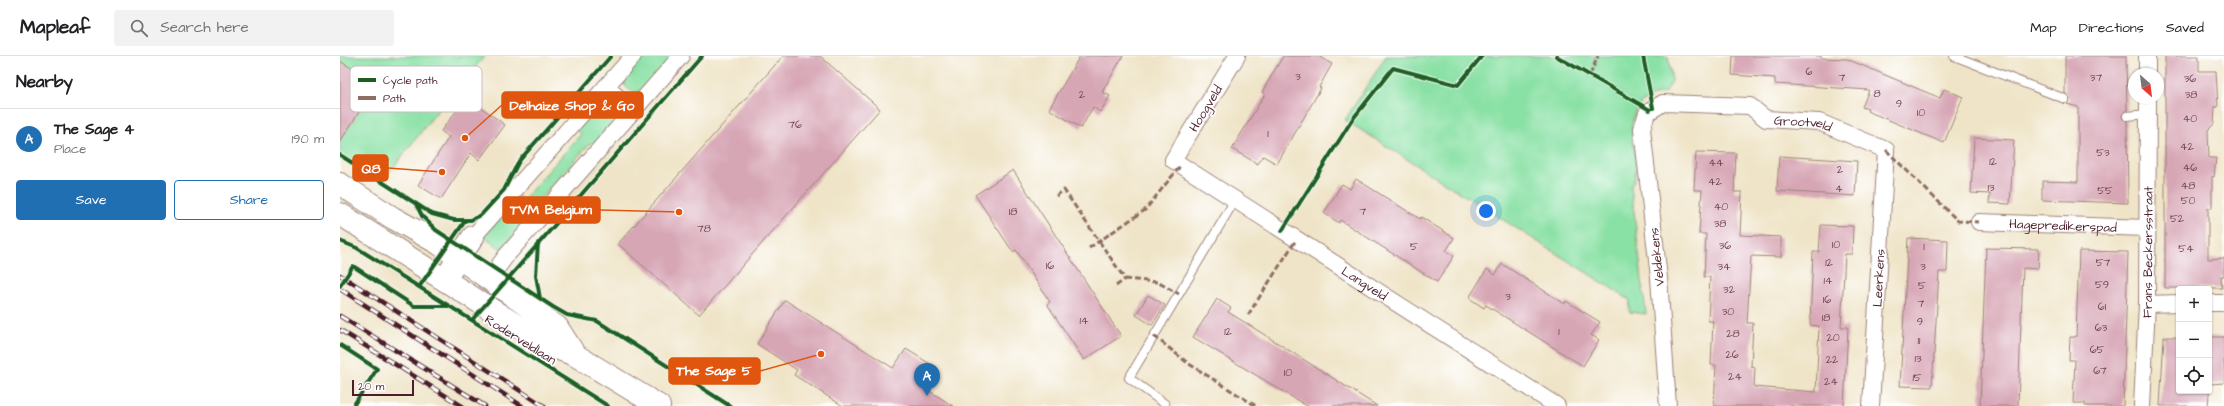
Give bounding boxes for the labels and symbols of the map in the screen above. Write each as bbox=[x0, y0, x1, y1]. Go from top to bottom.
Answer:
house number: 6 bbox=[1806, 64, 1813, 79]
legend bbox=[350, 66, 482, 112]
north arrow bbox=[2128, 68, 2164, 104]
house number: 3 bbox=[1295, 69, 1301, 84]
house number: 7 bbox=[1839, 70, 1846, 85]
house number: 37 bbox=[2090, 70, 2102, 85]
house number: 36 bbox=[2184, 71, 2196, 86]
text: Cycle path bbox=[383, 73, 438, 89]
street label: Hoogveld bbox=[1185, 81, 1228, 136]
house number: 8 bbox=[1873, 86, 1881, 101]
house number: 2 bbox=[1079, 87, 1086, 102]
house number: 38 bbox=[2185, 87, 2197, 102]
text: Path bbox=[383, 91, 406, 106]
callout: Delhaize Shop & Go bbox=[502, 92, 643, 118]
text: Delhaize Shop & Go bbox=[510, 96, 635, 116]
house number: 9 bbox=[1896, 96, 1902, 111]
house number: 10 bbox=[1917, 105, 1925, 120]
street label: Grootveld bbox=[1774, 111, 1835, 137]
house number: 40 bbox=[2183, 111, 2197, 126]
house number: 76 bbox=[788, 117, 802, 132]
house number: 1 bbox=[1267, 126, 1269, 141]
house number: 42 bbox=[2180, 139, 2195, 154]
house number: 53 bbox=[2096, 145, 2110, 160]
house number: 12 bbox=[1989, 154, 1998, 169]
callout: Q8 bbox=[353, 155, 388, 181]
house number: 44 bbox=[1709, 155, 1724, 170]
text: Q8 bbox=[361, 159, 381, 179]
house number: 46 bbox=[2183, 160, 2197, 175]
house number: 2 bbox=[1837, 162, 1844, 177]
house number: 42 bbox=[1708, 174, 1723, 189]
house number: 48 bbox=[2181, 178, 2195, 193]
house number: 13 bbox=[1987, 180, 1995, 195]
house number: 4 bbox=[1835, 181, 1843, 196]
house number: 55 bbox=[2097, 183, 2113, 198]
street label: Frans Beckersstraat bbox=[2138, 185, 2158, 319]
house number: 50 bbox=[2181, 193, 2195, 208]
callout: TVM Belgium bbox=[503, 197, 600, 223]
house number: 40 bbox=[1714, 199, 1728, 214]
text: TVM Belgium bbox=[509, 200, 593, 221]
your location bbox=[1476, 201, 1496, 221]
house number: 18 bbox=[1009, 204, 1017, 219]
house number: 7 bbox=[1360, 204, 1367, 219]
house number: 52 bbox=[2170, 211, 2185, 226]
street label: Hagepredikerspad bbox=[2009, 215, 2117, 237]
house number: 38 bbox=[1714, 216, 1726, 231]
house number: 78 bbox=[697, 221, 711, 236]
street label: Veldekens bbox=[1645, 226, 1669, 287]
house number: 10 bbox=[1832, 237, 1840, 252]
house number: 36 bbox=[1719, 238, 1731, 253]
house number: 5 bbox=[1410, 239, 1418, 254]
house number: 1 bbox=[1923, 239, 1925, 254]
house number: 54 bbox=[2178, 241, 2194, 256]
street label: Leerkens bbox=[1868, 248, 1890, 308]
house number: 12 bbox=[1825, 255, 1834, 270]
house number: 57 bbox=[2096, 255, 2111, 270]
house number: 16 bbox=[1046, 258, 1054, 273]
house number: 34 bbox=[1717, 259, 1731, 274]
house number: 3 bbox=[1920, 259, 1926, 274]
street label: Langveld bbox=[1338, 262, 1391, 305]
house number: 14 bbox=[1824, 273, 1833, 288]
house number: 59 bbox=[2095, 277, 2109, 292]
house number: 5 bbox=[1918, 278, 1926, 293]
house number: 32 bbox=[1723, 282, 1736, 297]
house number: 3 bbox=[1505, 289, 1511, 304]
house number: 16 bbox=[1823, 292, 1831, 307]
house number: 7 bbox=[1918, 296, 1925, 311]
house number: 61 bbox=[2098, 299, 2107, 314]
house number: 30 bbox=[1722, 304, 1734, 319]
house number: 18 bbox=[1822, 310, 1830, 325]
street label: Roderveldlaan bbox=[481, 311, 560, 369]
house number: 14 bbox=[1080, 313, 1089, 328]
house number: 9 bbox=[1917, 314, 1923, 329]
house number: 63 bbox=[2095, 320, 2108, 335]
house number: 12 bbox=[1224, 324, 1233, 339]
house number: 1 bbox=[1558, 324, 1560, 339]
house number: 28 bbox=[1726, 326, 1740, 341]
house number: 20 bbox=[1826, 330, 1840, 345]
house number: 11 bbox=[1918, 333, 1921, 348]
house number: 65 bbox=[2090, 342, 2105, 357]
house number: 26 bbox=[1725, 347, 1739, 362]
house number: 13 bbox=[1914, 351, 1922, 366]
house number: 22 bbox=[1826, 352, 1839, 367]
callout: The Sage 5 bbox=[669, 358, 760, 384]
text: The Sage 5 bbox=[675, 361, 753, 382]
pin: A bbox=[914, 363, 940, 396]
house number: 67 bbox=[2093, 363, 2107, 378]
house number: 10 bbox=[1284, 365, 1292, 380]
house number: 24 bbox=[1728, 369, 1742, 384]
house number: 15 bbox=[1912, 370, 1922, 385]
house number: 24 bbox=[1824, 374, 1838, 389]
scale bar bbox=[352, 378, 414, 397]

